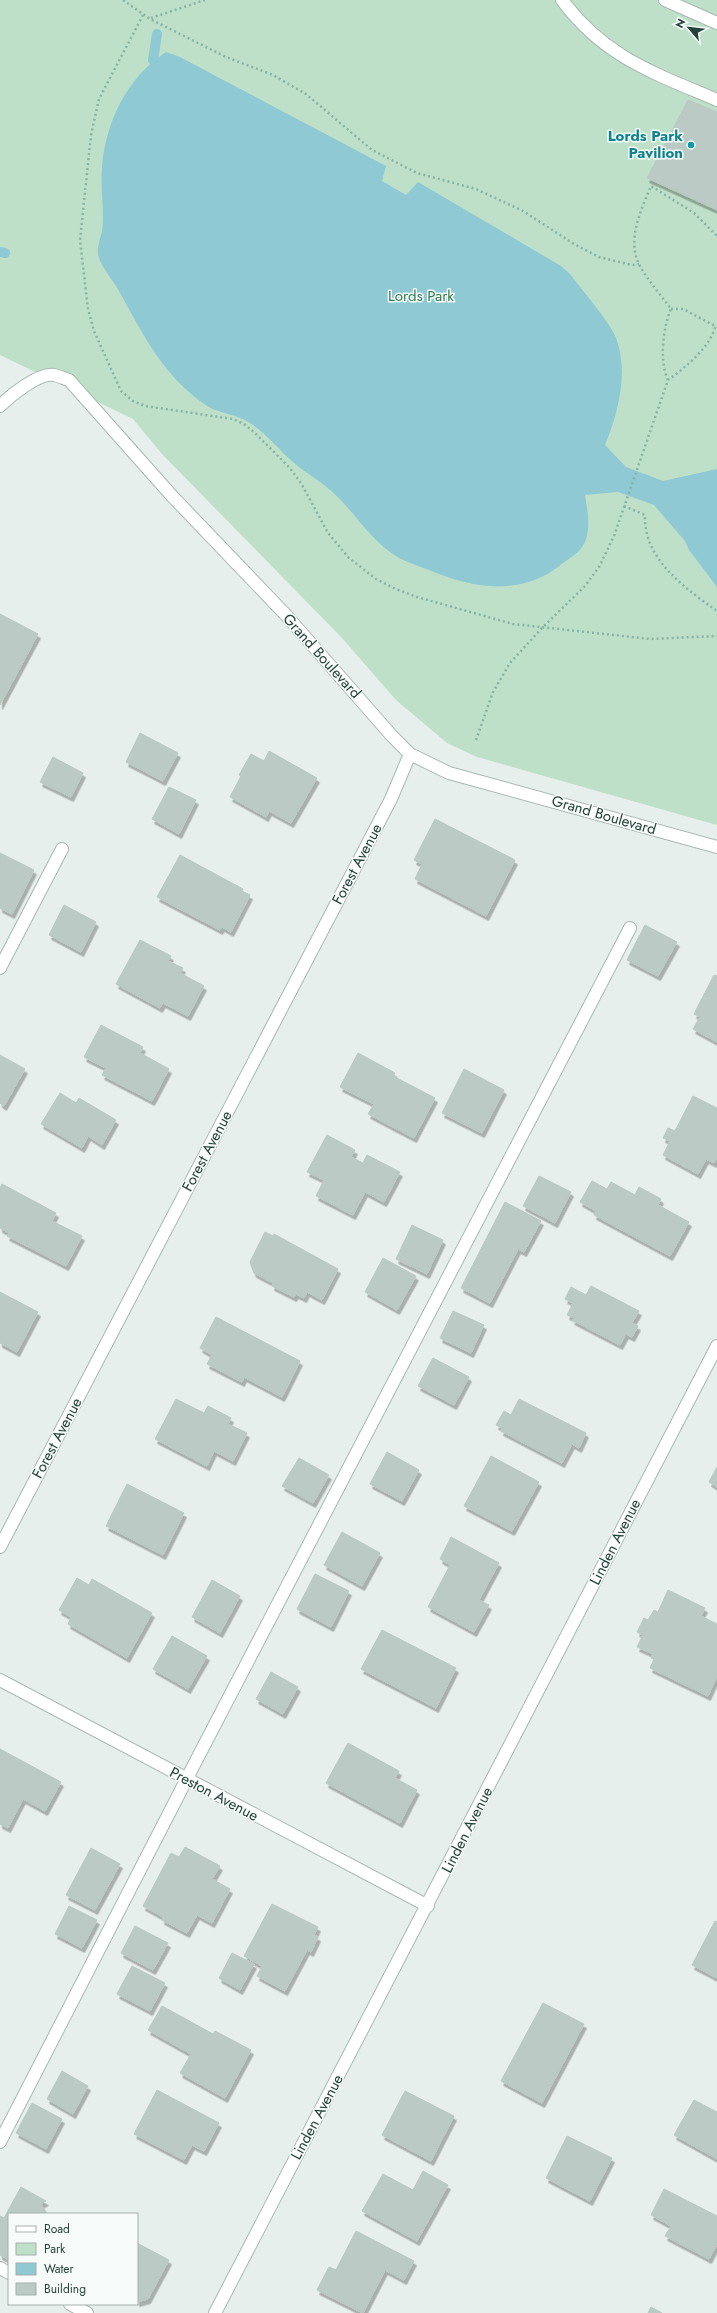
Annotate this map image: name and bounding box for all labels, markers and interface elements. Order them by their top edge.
north arrow [669,8,709,48]
text: N [671,16,689,31]
place label: Lords Park Pavilion [608,125,683,164]
marker: Lords Park Pavilion [686,140,696,150]
park label: Lords Park [388,285,454,307]
street label: Grand Boulevard [278,609,366,703]
street label: Grand Boulevard [549,790,659,840]
street label: Forest Avenue [326,819,388,908]
street label: Forest Avenue [176,1106,238,1195]
street label: Forest Avenue [26,1393,88,1482]
street label: Linden Avenue [584,1495,646,1589]
street label: Preston Avenue [166,1761,262,1827]
street label: Linden Avenue [436,1783,498,1877]
street label: Linden Avenue [285,2070,349,2164]
legend [8,2213,138,2305]
text: Road [44,2220,70,2238]
text: Park [44,2240,66,2258]
text: Water [44,2260,75,2278]
text: Building [44,2280,86,2298]

